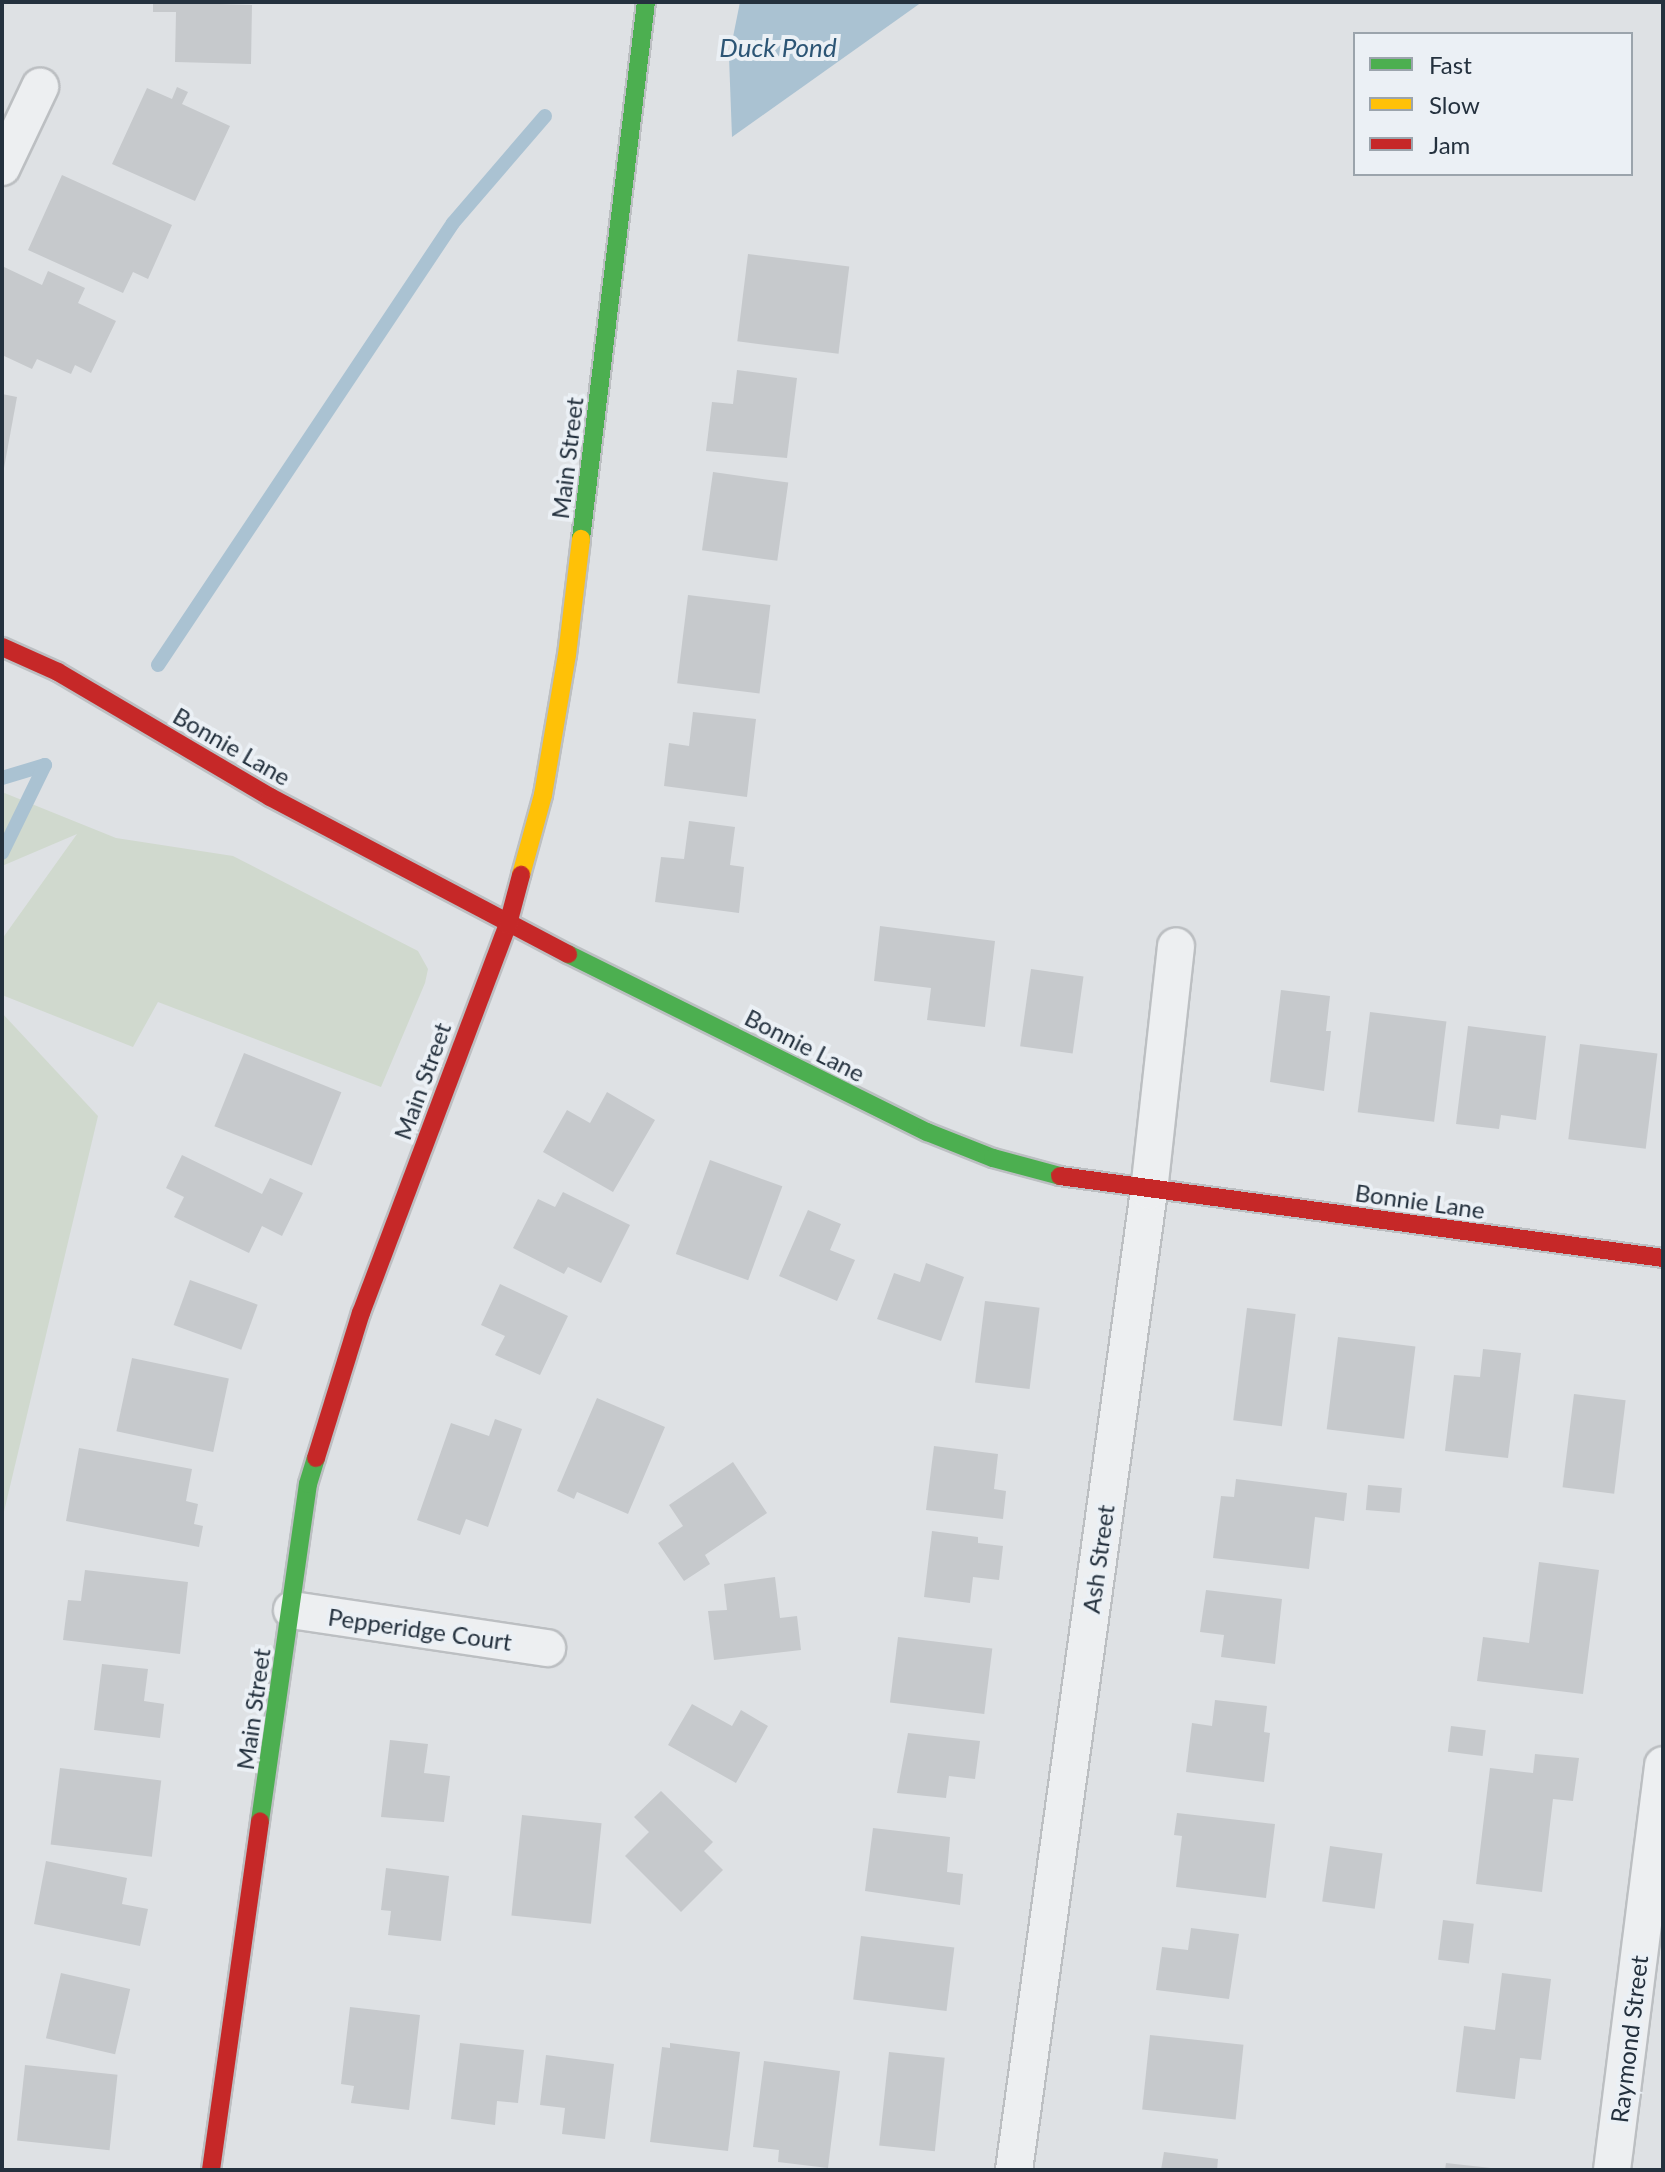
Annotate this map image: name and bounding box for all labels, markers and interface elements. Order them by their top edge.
water label: Duck Pond [719,32,837,64]
legend [1353,32,1633,176]
text: Fast [1429,50,1472,79]
text: Slow [1429,90,1480,119]
text: Jam [1429,130,1470,159]
street label: Main Street [545,396,589,520]
street label: Bonnie Lane [168,701,296,791]
street label: Bonnie Lane [740,1003,870,1087]
street label: Main Street [388,1019,456,1143]
street label: Bonnie Lane [1353,1178,1487,1224]
street label: Ash Street [1076,1503,1120,1615]
street label: Pepperidge Court [326,1602,514,1656]
street label: Main Street [230,1646,276,1772]
street label: Raymond Street [1604,1954,1654,2124]

